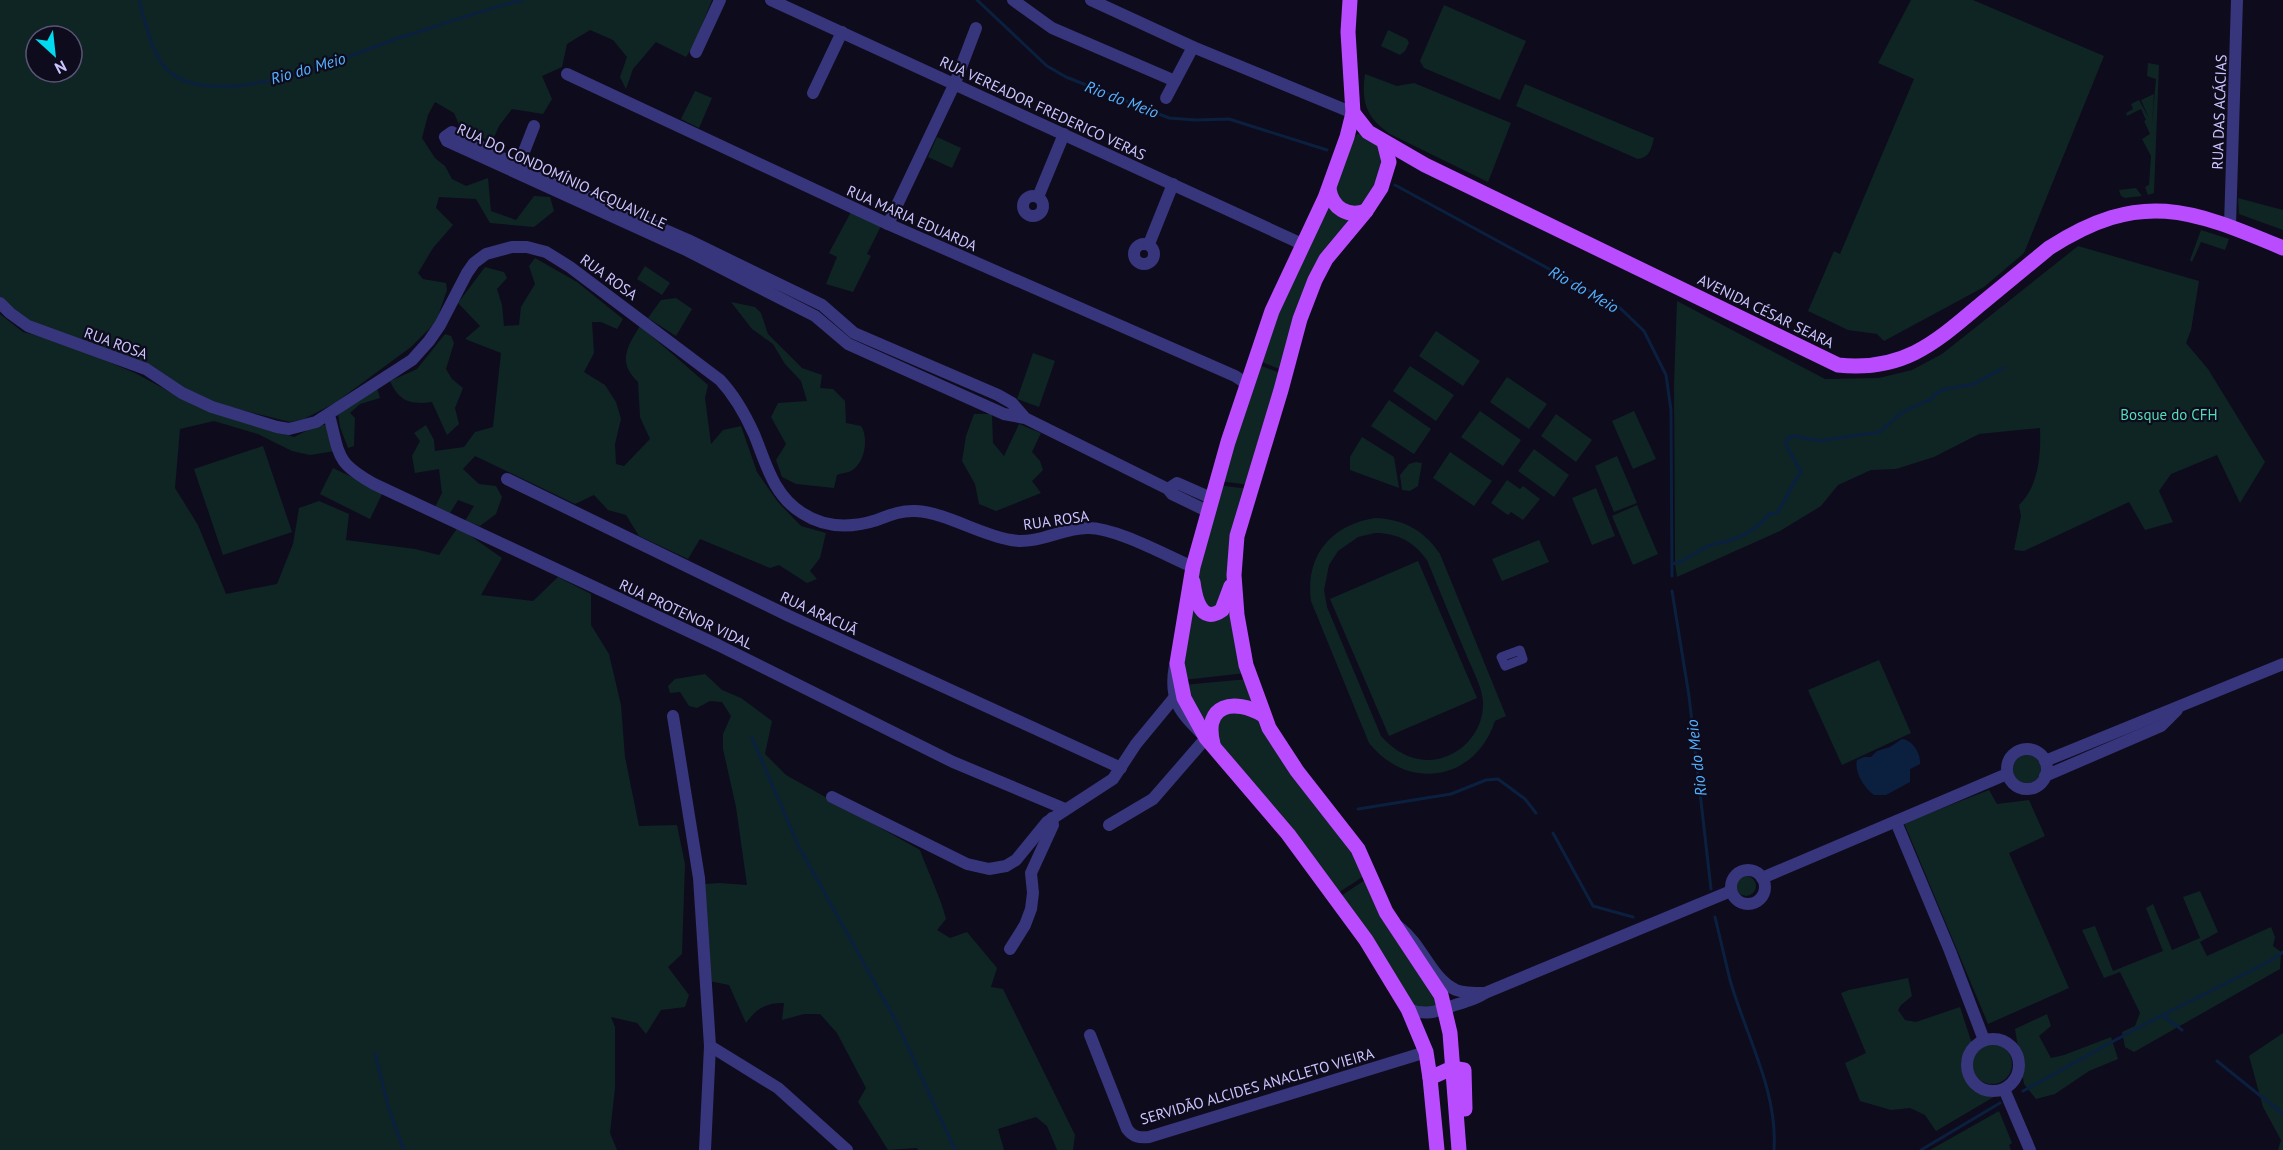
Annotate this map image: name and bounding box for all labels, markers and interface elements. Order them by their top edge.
north arrow [24,24,84,84]
water label: Rio do Meio [268,48,348,88]
street label: RUA VEREADOR FREDERICO VERAS [937,52,1149,164]
street label: RUA DAS ACÁCIAS [2207,54,2231,170]
text: N [52,56,70,79]
water label: Rio do Meio [1082,76,1162,122]
street label: RUA DO CONDOMÍNIO ACQUAVILLE [454,119,670,233]
street label: RUA MARIA EDUARDA [844,181,980,255]
street label: RUA ROSA [577,250,642,304]
water label: Rio do Meio [1546,261,1622,317]
street label: AVENIDA CÉSAR SEARA [1695,270,1837,352]
street label: RUA ROSA [82,323,151,363]
park label: Bosque do CFH [2120,405,2218,424]
street label: RUA ROSA [1022,506,1090,534]
street label: RUA PROTENOR VIDAL [616,575,756,653]
street label: RUA ARACUÃ [777,587,861,639]
water label: Rio do Meio [1681,718,1711,798]
street label: SERVIDÃO ALCIDES ANACLETO VIEIRA [1138,1043,1376,1129]

